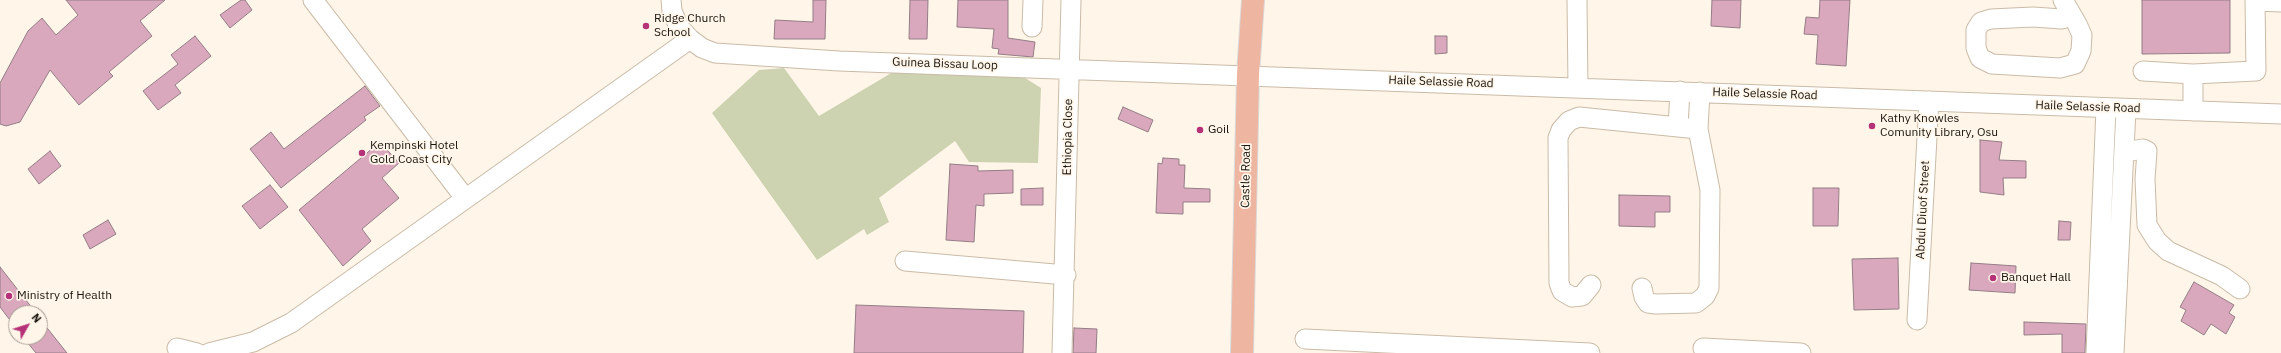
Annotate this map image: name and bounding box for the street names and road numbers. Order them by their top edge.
street label: Guinea Bissau Loop [892,55,998,73]
street label: Haile Selassie Road [1388,73,1494,91]
street label: Haile Selassie Road [1712,85,1818,103]
street label: Ethiopia Close [1060,98,1076,176]
street label: Haile Selassie Road [2035,98,2141,116]
street label: Castle Road [1238,144,1254,208]
street label: Abdul Diuof Street [1913,160,1933,260]

